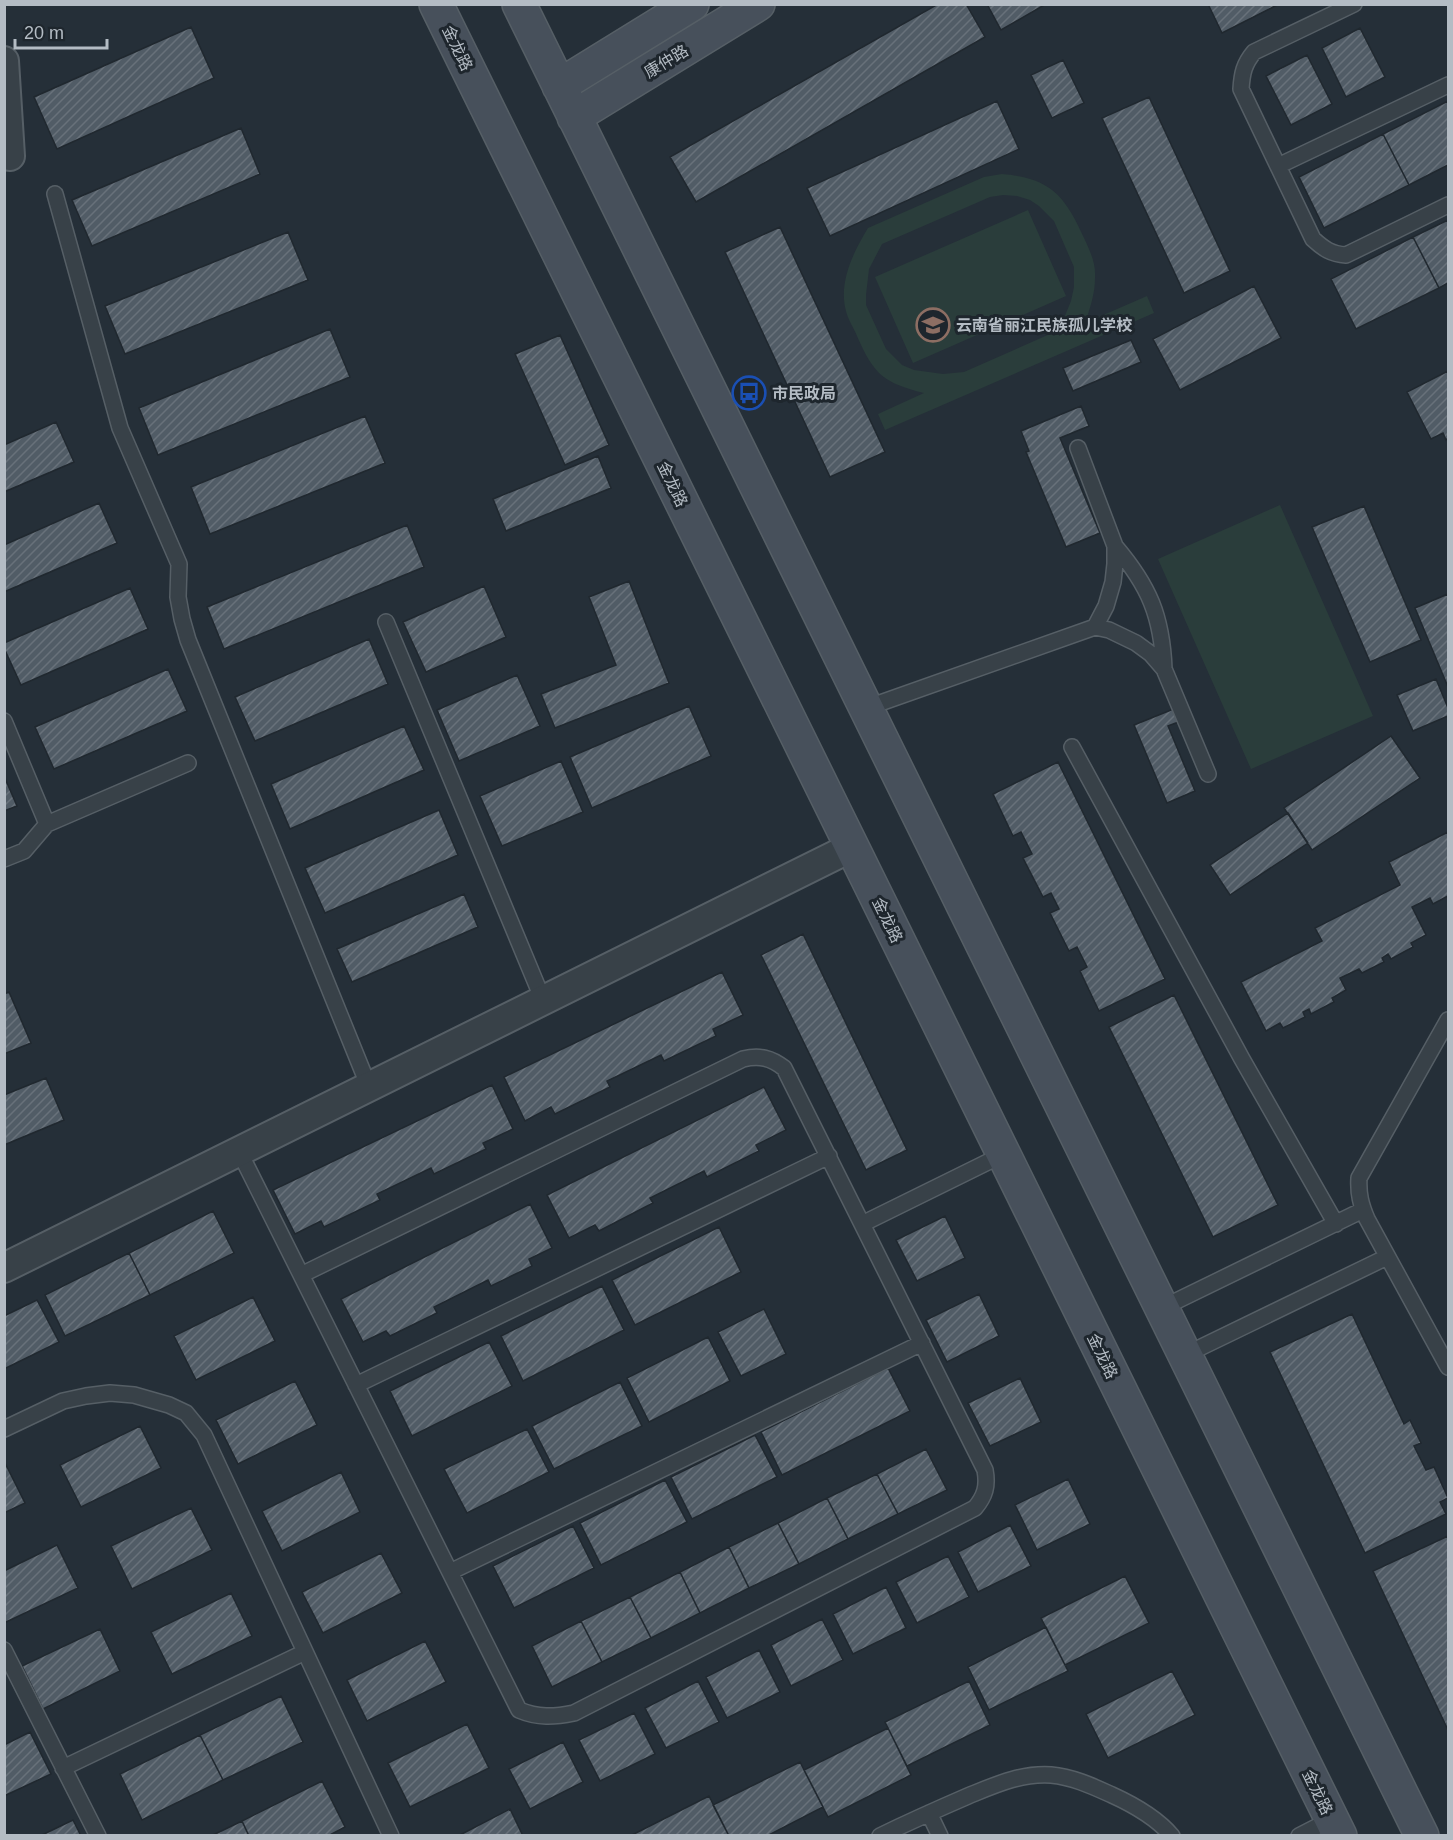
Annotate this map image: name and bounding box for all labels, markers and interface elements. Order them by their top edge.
scale bar [15,12,106,50]
text: 20 m [24,23,64,43]
street label: 金龙路 [439,23,476,74]
street label: 康仲路 [641,42,691,81]
school or university icon: 云南省丽江民族孤儿学校 [915,307,951,343]
place label: 云南省丽江民族孤儿学校 [956,316,1133,334]
bus stop icon: 市民政局 [731,375,767,411]
place label: 市民政局 [772,385,836,402]
street label: 金龙路 [654,459,691,510]
street label: 金龙路 [869,895,906,946]
street label: 金龙路 [1084,1331,1121,1382]
street label: 金龙路 [1299,1767,1336,1818]

